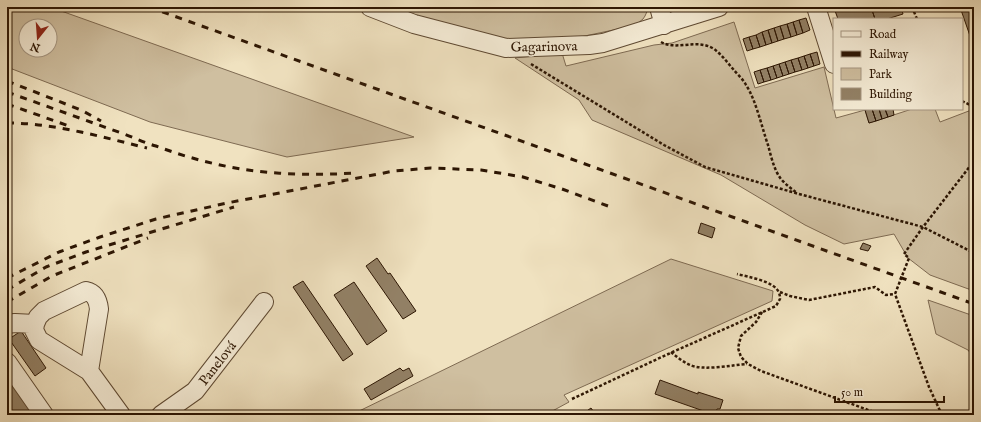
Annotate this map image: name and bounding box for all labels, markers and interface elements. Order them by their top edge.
north arrow [18,18,58,58]
legend [833,18,963,110]
text: Road [869,27,897,42]
street label: Gagarinova [510,37,579,57]
text: N [28,38,43,55]
text: Railway [869,47,908,62]
text: Park [869,67,892,82]
text: Building [869,87,913,102]
street label: Panelová [195,337,241,389]
scale bar [835,378,944,404]
text: 50 m [841,385,863,400]

